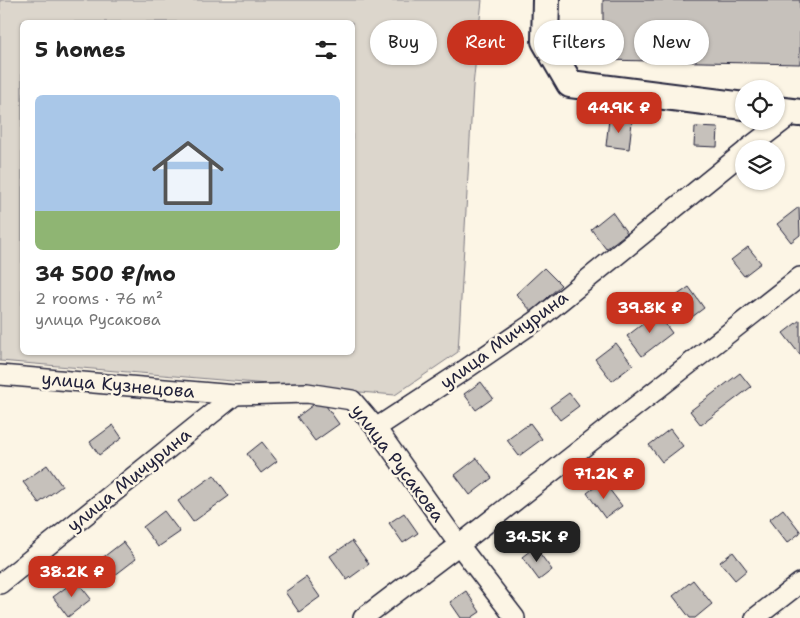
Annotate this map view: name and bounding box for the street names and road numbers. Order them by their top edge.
street label: улица Мичурина [435,285,573,395]
street label: улица Кузнецова [40,366,196,404]
street label: улица Русакова [346,399,450,527]
street label: улица Мичурина [62,423,196,537]

